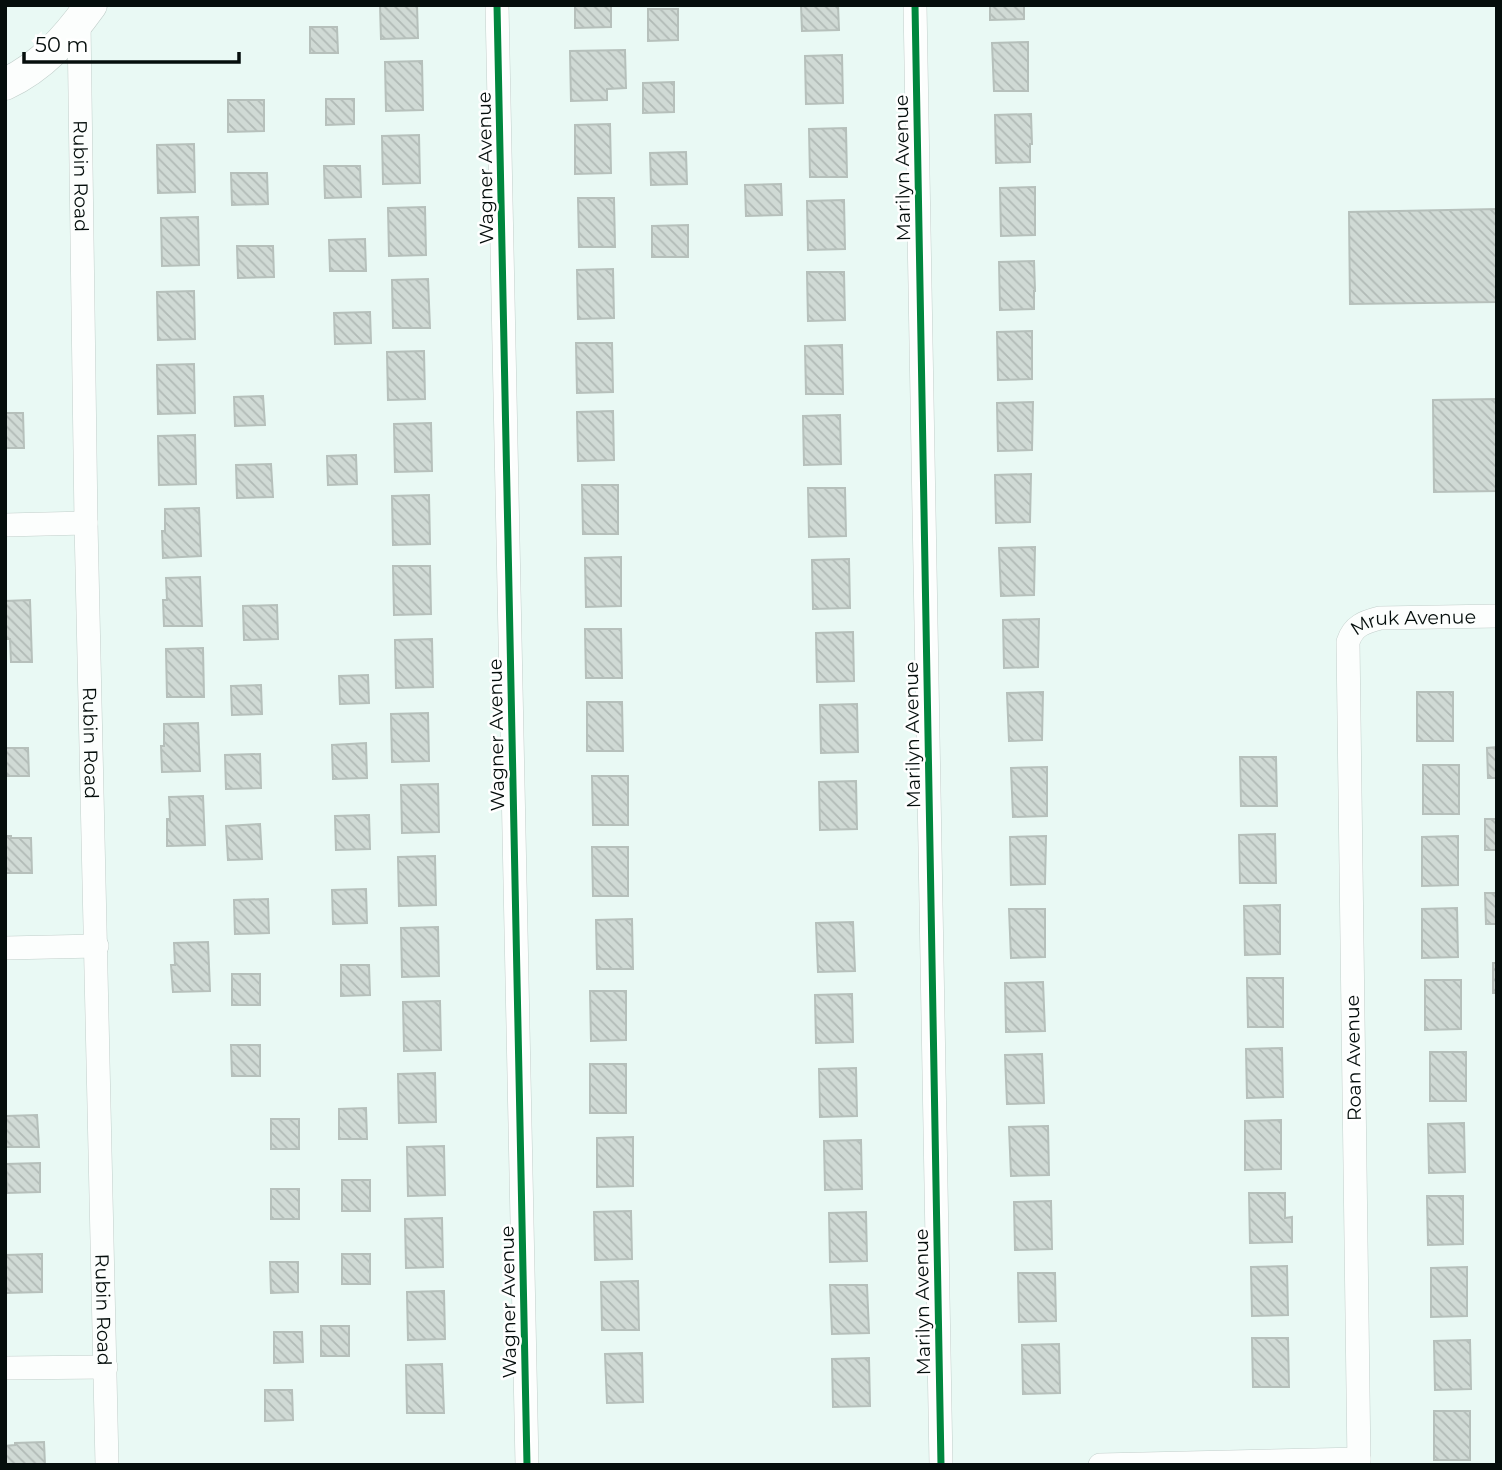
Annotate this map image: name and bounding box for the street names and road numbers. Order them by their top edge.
street label: Wagner Avenue [473,91,498,245]
street label: Marilyn Avenue [890,94,915,242]
street label: Rubin Road [68,120,93,232]
street label: Mruk Avenue [1346,605,1476,641]
street label: Wagner Avenue [484,658,509,812]
street label: Marilyn Avenue [900,661,925,809]
street label: Rubin Road [78,687,103,799]
street label: Roan Avenue [1341,995,1366,1121]
street label: Wagner Avenue [496,1225,521,1379]
street label: Marilyn Avenue [910,1228,935,1376]
street label: Rubin Road [90,1253,116,1366]

